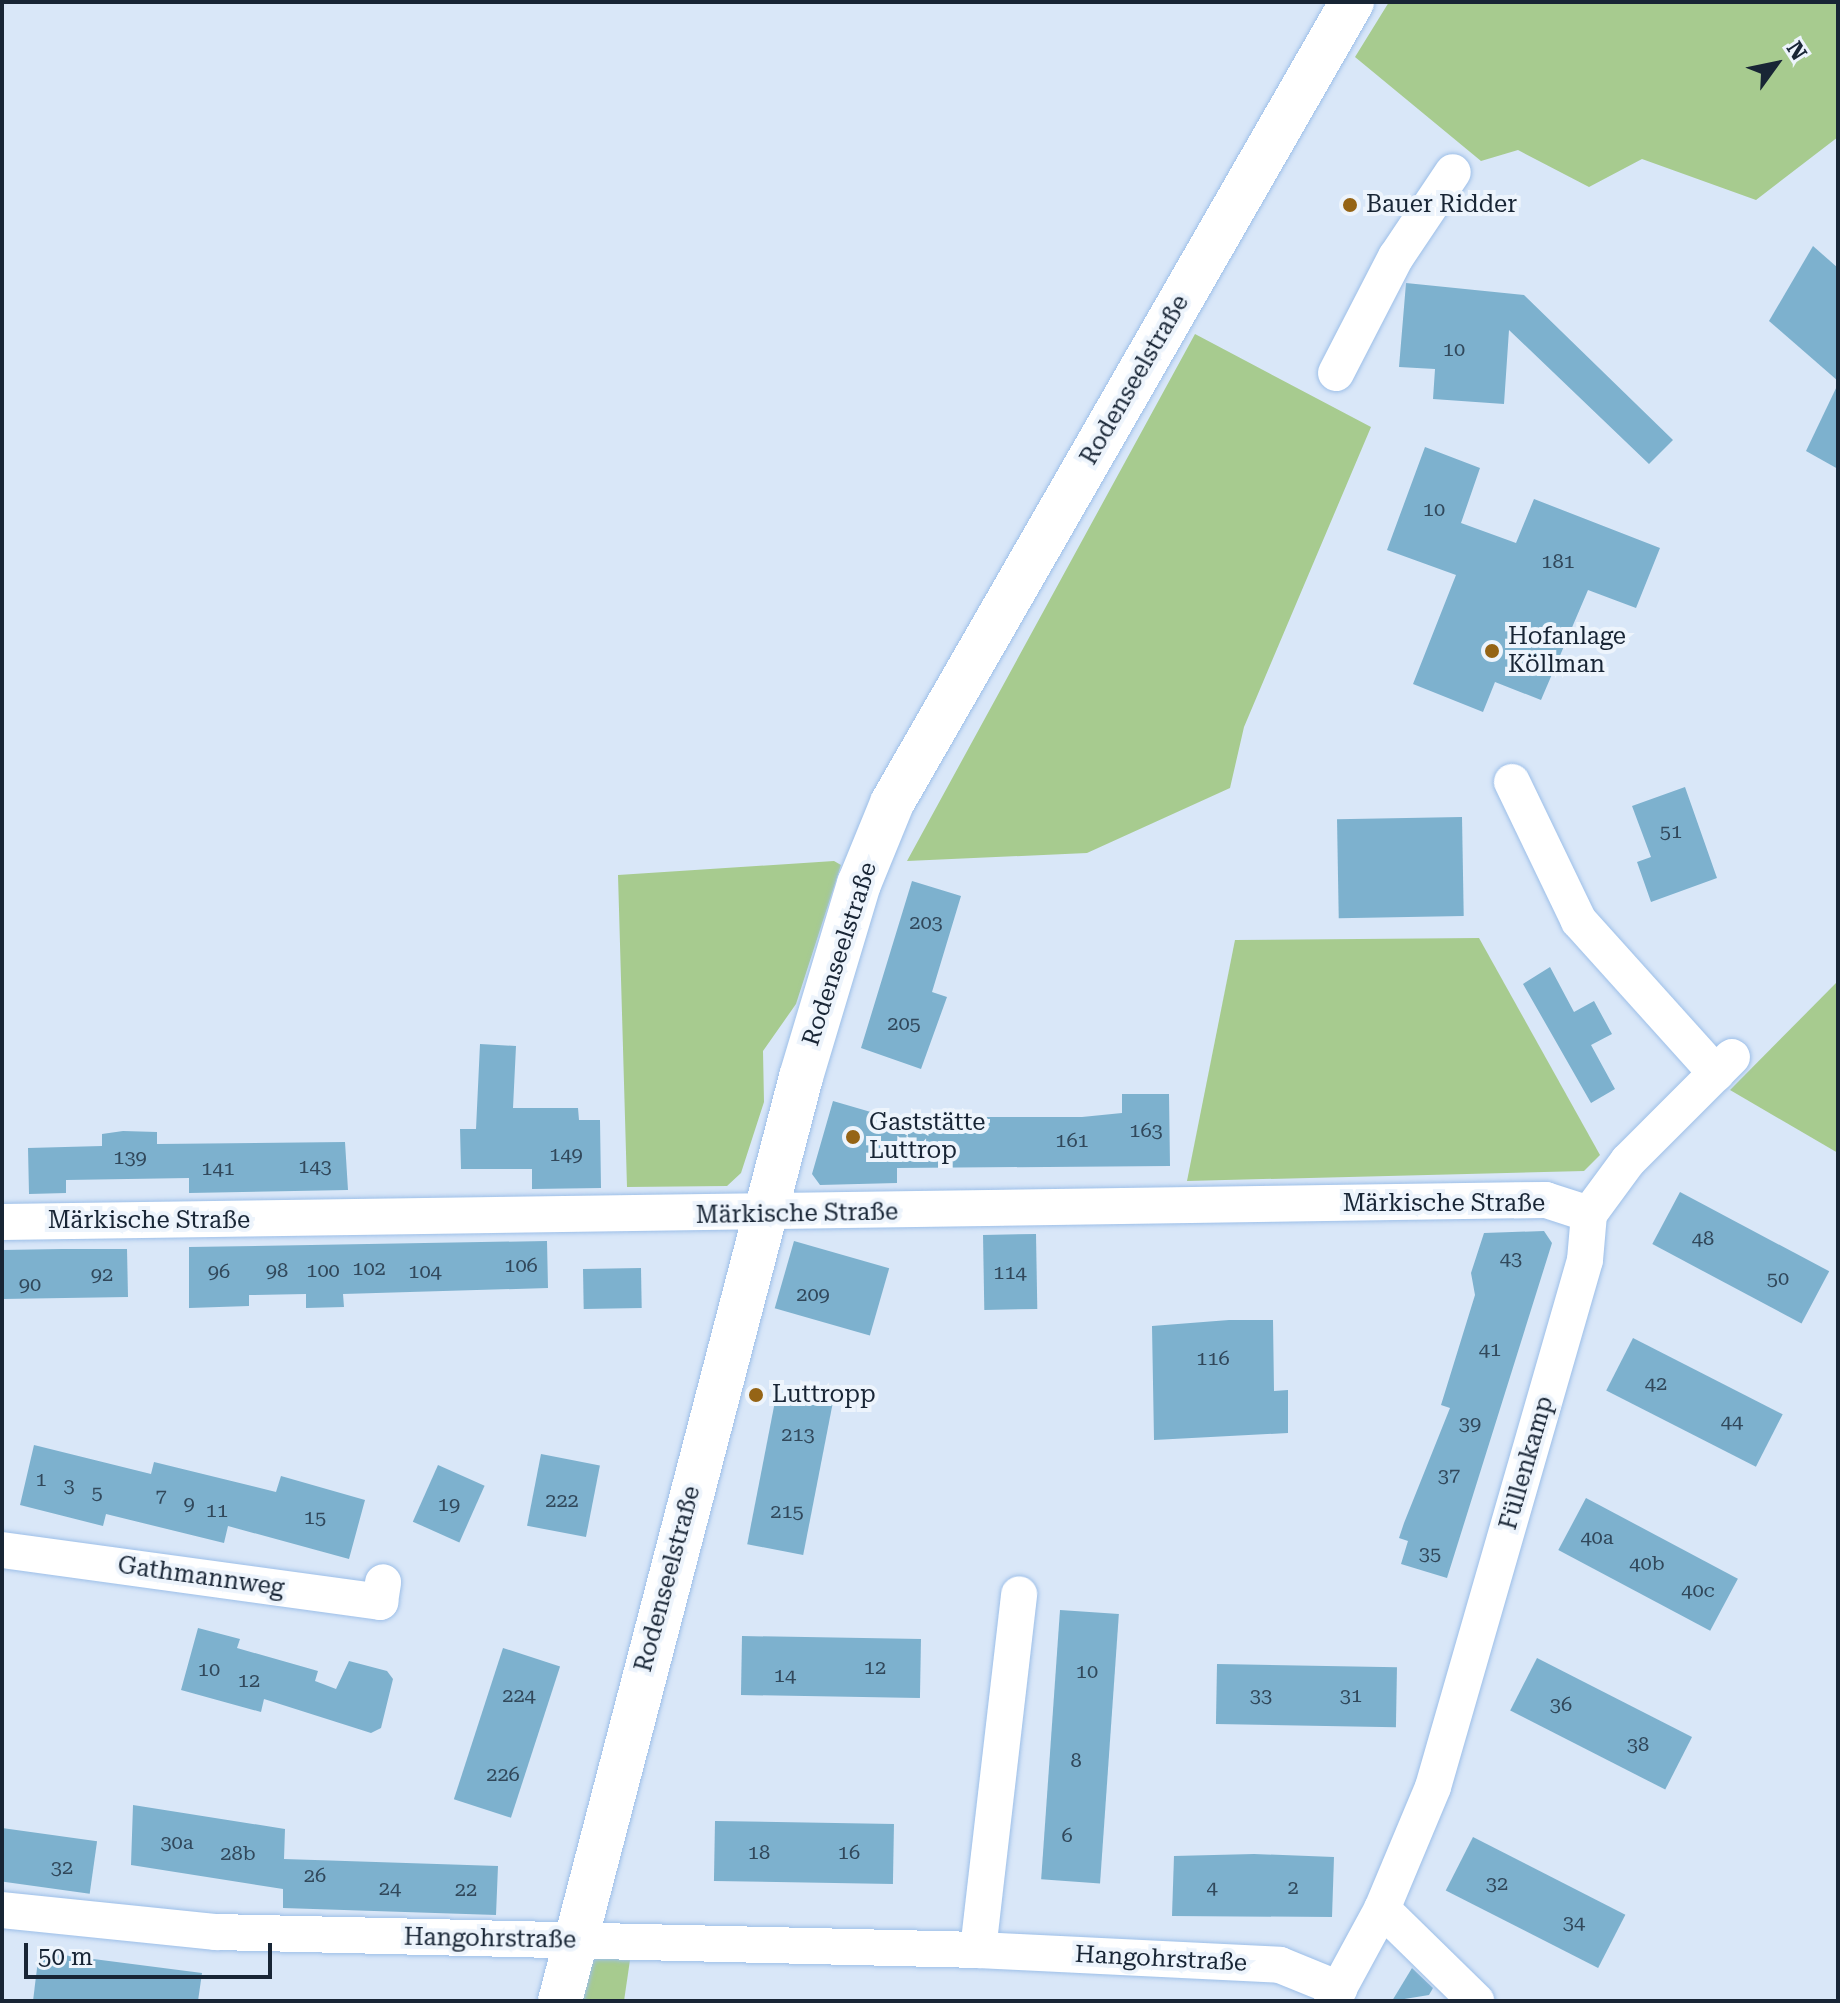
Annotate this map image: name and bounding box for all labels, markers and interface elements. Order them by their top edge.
north arrow [1736,24,1816,104]
text: N [1781,37,1812,65]
place label: Bauer Ridder [1366,191,1517,219]
marker: Bauer Ridder [1341,196,1359,214]
street label: Rodenseelstraße [1075,290,1195,470]
house number: 10 [1443,337,1465,361]
house number: 10 [1423,497,1445,521]
house number: 181 [1541,549,1575,573]
place label: Hofanlage Köllman [1508,623,1626,679]
marker: Hofanlage Köllman [1483,642,1501,660]
house number: 51 [1660,819,1682,843]
street label: Rodenseelstraße [797,859,883,1049]
house number: 203 [909,910,943,934]
house number: 205 [887,1011,921,1035]
place label: Gaststätte Luttrop [869,1109,985,1165]
house number: 163 [1129,1118,1163,1142]
marker: Gaststätte Luttrop [844,1128,862,1146]
house number: 161 [1055,1128,1089,1152]
house number: 149 [549,1142,583,1166]
house number: 139 [113,1145,147,1169]
house number: 143 [298,1154,332,1178]
house number: 141 [201,1156,235,1180]
street label: Märkische Straße [1343,1190,1545,1218]
street label: Märkische Straße [696,1198,898,1230]
street label: Märkische Straße [48,1207,250,1235]
house number: 48 [1692,1226,1714,1250]
house number: 43 [1500,1246,1522,1270]
house number: 106 [504,1253,538,1277]
house number: 102 [352,1256,386,1280]
house number: 98 [266,1258,288,1282]
house number: 100 [306,1258,340,1282]
house number: 96 [208,1259,230,1283]
house number: 104 [408,1259,442,1283]
house number: 114 [993,1260,1027,1284]
house number: 92 [91,1262,113,1286]
house number: 50 [1767,1266,1789,1290]
house number: 90 [19,1272,41,1296]
house number: 209 [796,1282,830,1306]
house number: 41 [1479,1337,1501,1361]
house number: 116 [1196,1346,1230,1370]
house number: 42 [1645,1371,1667,1395]
place label: Luttropp [772,1381,876,1409]
marker: Luttropp [747,1386,765,1404]
street label: Füllenkamp [1494,1393,1560,1533]
house number: 44 [1721,1409,1743,1433]
house number: 39 [1459,1411,1481,1435]
house number: 213 [781,1422,815,1446]
house number: 37 [1438,1463,1460,1487]
house number: 1 [35,1467,47,1491]
house number: 3 [63,1473,75,1497]
house number: 5 [91,1480,103,1504]
street label: Rodenseelstraße [629,1483,707,1675]
house number: 7 [155,1484,167,1508]
house number: 222 [545,1488,579,1512]
house number: 9 [183,1491,195,1515]
house number: 19 [438,1492,460,1516]
house number: 11 [206,1498,228,1522]
house number: 215 [770,1499,804,1523]
house number: 15 [304,1505,326,1529]
house number: 40a [1580,1525,1614,1549]
house number: 35 [1419,1541,1441,1565]
street label: Gathmannweg [116,1551,286,1603]
house number: 40b [1629,1551,1665,1575]
house number: 40c [1681,1578,1715,1602]
house number: 12 [864,1655,886,1679]
house number: 10 [198,1657,220,1681]
house number: 10 [1076,1659,1098,1683]
house number: 14 [774,1663,796,1687]
house number: 12 [238,1668,260,1692]
house number: 224 [502,1683,536,1707]
house number: 33 [1250,1683,1272,1707]
house number: 31 [1340,1683,1362,1707]
house number: 36 [1550,1692,1572,1716]
house number: 38 [1627,1732,1649,1756]
house number: 8 [1070,1748,1082,1772]
house number: 226 [486,1762,520,1786]
house number: 6 [1061,1823,1073,1847]
house number: 30a [160,1830,194,1854]
house number: 18 [748,1840,770,1864]
house number: 16 [838,1840,860,1864]
house number: 28b [220,1841,256,1865]
house number: 32 [51,1855,73,1879]
house number: 26 [304,1863,326,1887]
house number: 32 [1486,1871,1508,1895]
house number: 4 [1206,1875,1218,1899]
house number: 2 [1287,1875,1299,1899]
house number: 24 [379,1876,401,1900]
house number: 22 [455,1877,477,1901]
house number: 34 [1563,1910,1585,1934]
street label: Hangohrstraße [404,1923,576,1955]
scale bar [28,1927,276,1977]
street label: Hangohrstraße [1074,1940,1248,1978]
text: 50 m [38,1943,93,1971]

